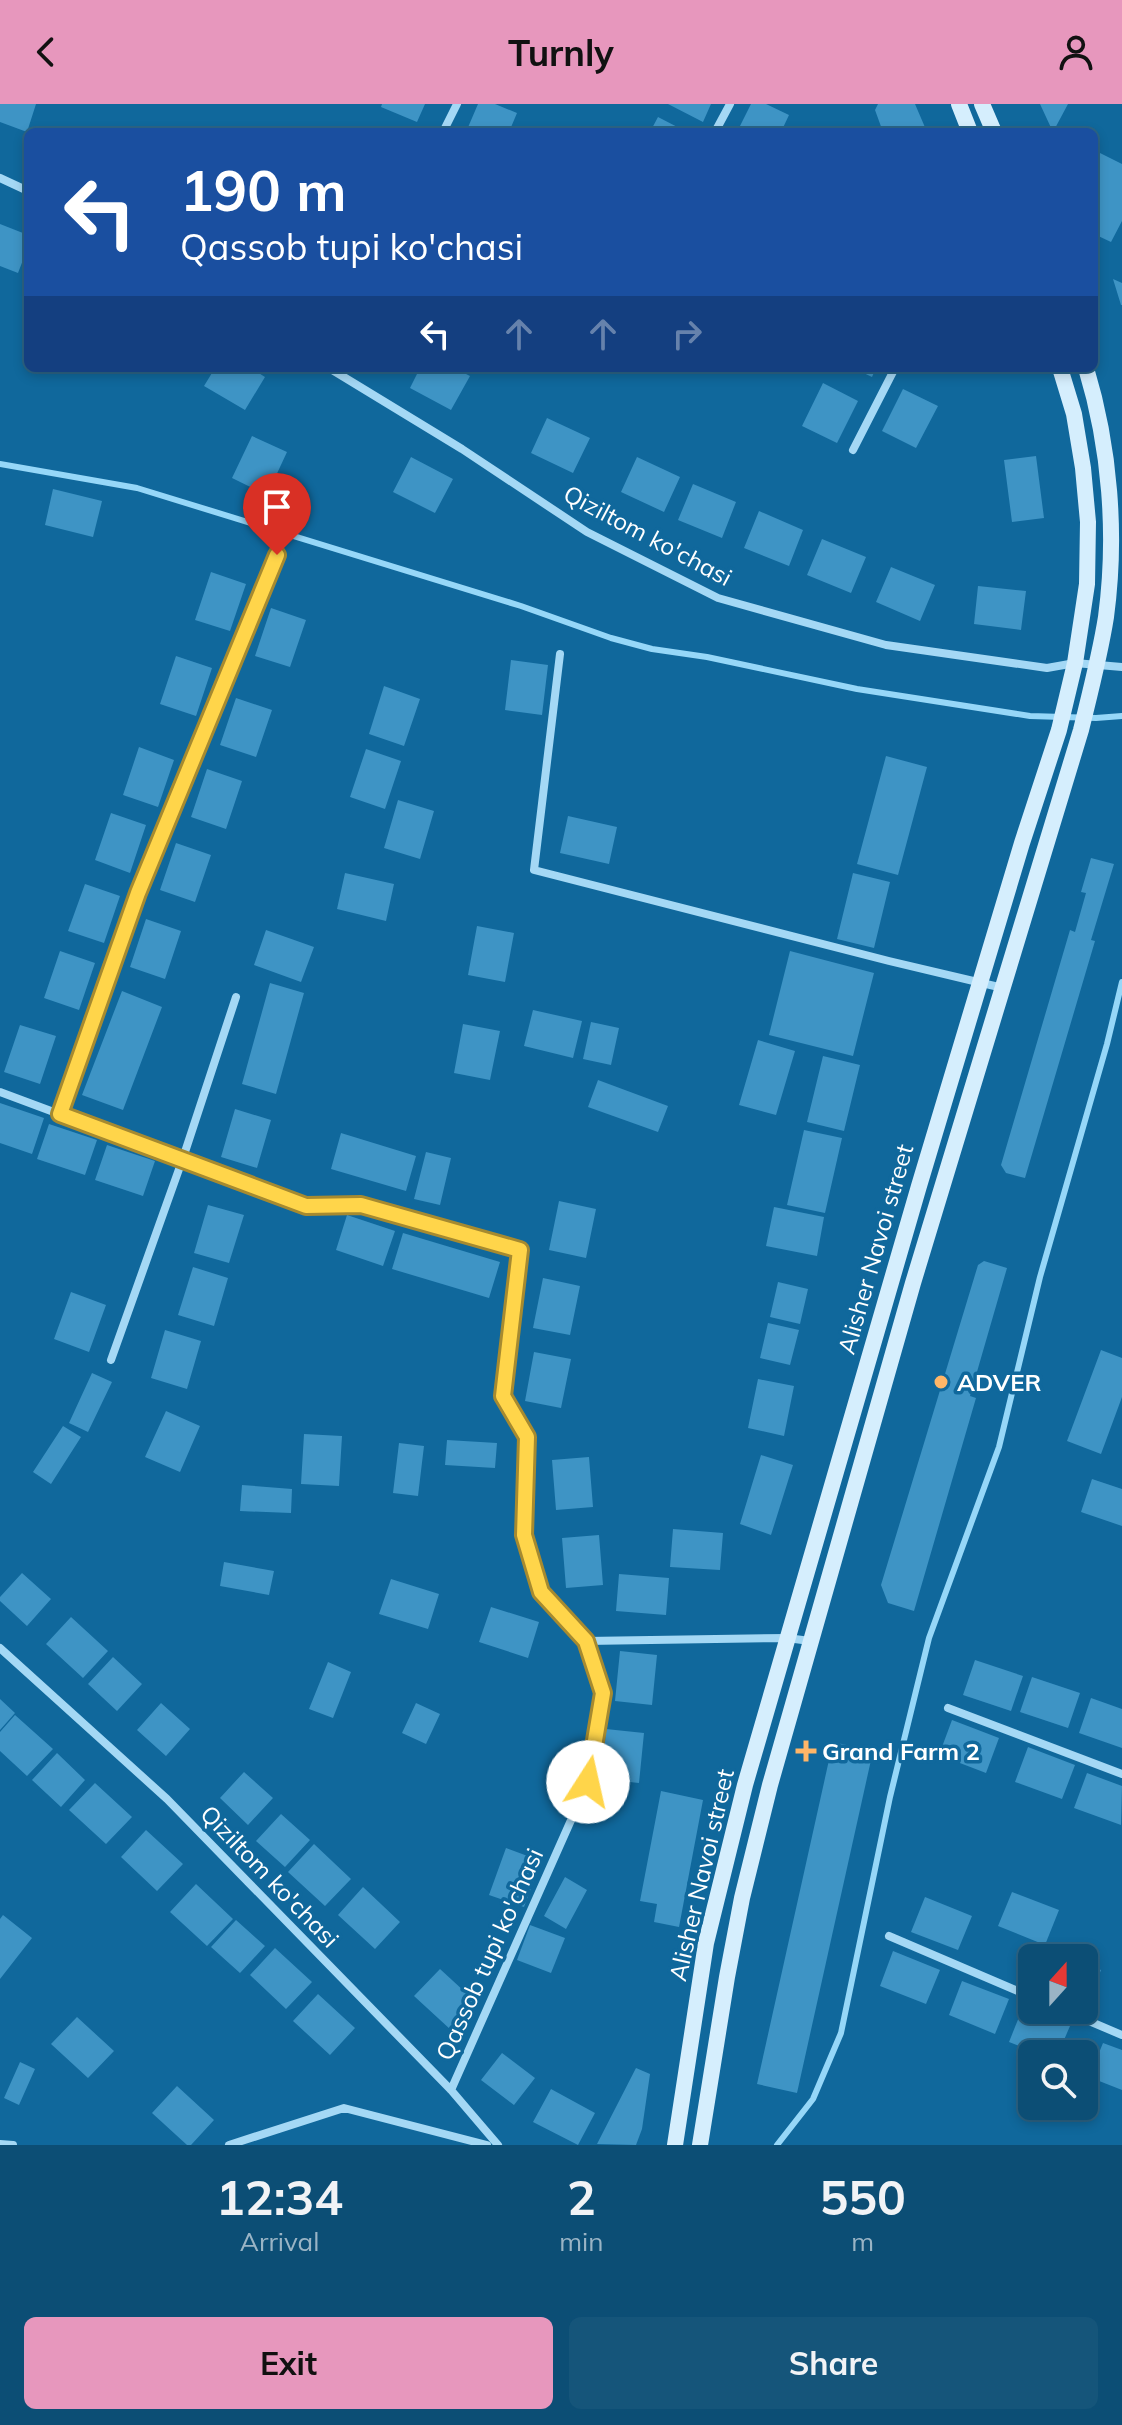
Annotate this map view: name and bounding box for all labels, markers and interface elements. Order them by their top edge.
icon: back [24,30,68,74]
text: Turnly [508,30,614,75]
icon: person [1054,30,1098,74]
text: 190 m [180,155,347,225]
icon: left [48,160,152,264]
text: Qassob tupi ko'chasi [180,224,523,269]
icon: left [413,312,457,356]
icon: ahead [497,312,541,356]
icon: ahead [581,312,625,356]
icon: right [665,312,709,356]
pin [243,473,311,555]
street label: Qiziltom ko'chasi [559,478,737,592]
icon: arrive [255,485,299,529]
street label: Alisher Navoi street [831,1141,919,1357]
place label: ADVER [957,1367,1041,1397]
marker: ADVER [932,1373,950,1391]
place label: Grand Farm 2 [822,1736,980,1766]
position arrow [546,1740,630,1824]
marker: Grand Farm 2 [797,1742,815,1760]
street label: Alisher Navoi street [662,1766,740,1984]
street label: Qiziltom ko'chasi [194,1799,346,1953]
street label: Qassob tupi ko'chasi [429,1843,549,2065]
north arrow [1018,1944,1098,2024]
map controls [1018,1944,1098,2120]
button: search [1018,2040,1098,2120]
text: 12:34 [216,2167,343,2227]
text: 2 [567,2167,596,2227]
text: 550 [820,2167,906,2227]
text: Arrival [240,2225,319,2258]
text: min [559,2225,603,2258]
text: m [851,2225,874,2258]
button: Exit [24,2317,553,2409]
button: Share [569,2317,1098,2409]

